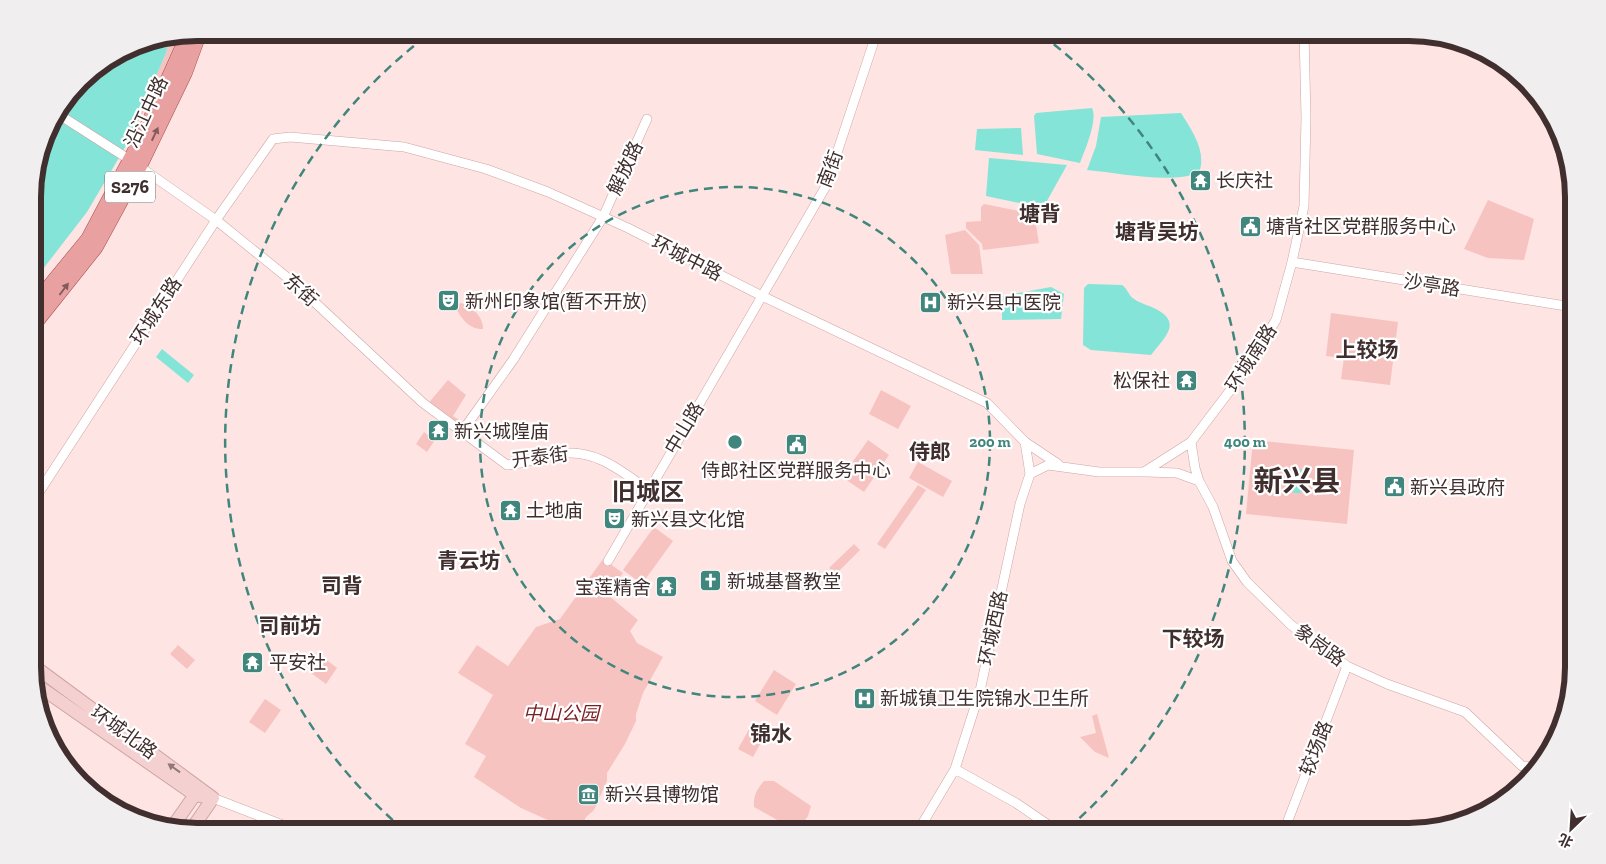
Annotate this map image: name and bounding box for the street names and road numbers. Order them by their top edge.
street label: 沿江中路 [120,73,172,151]
street label: 解放路 [603,137,647,199]
street label: 南街 [812,147,848,191]
road number: S276 [105,172,155,202]
street label: 环城中路 [648,230,726,286]
street label: 东街 [279,269,323,311]
street label: 沙亭路 [1402,269,1462,301]
street label: 环城东路 [126,273,186,349]
street label: 环城南路 [1221,320,1281,396]
street label: 中山路 [659,398,709,458]
street label: 开泰街 [510,442,570,472]
street label: 环城西路 [974,588,1012,668]
street label: 象岗路 [1290,619,1350,671]
street label: 环城北路 [86,700,162,764]
street label: 较场路 [1295,717,1337,779]

